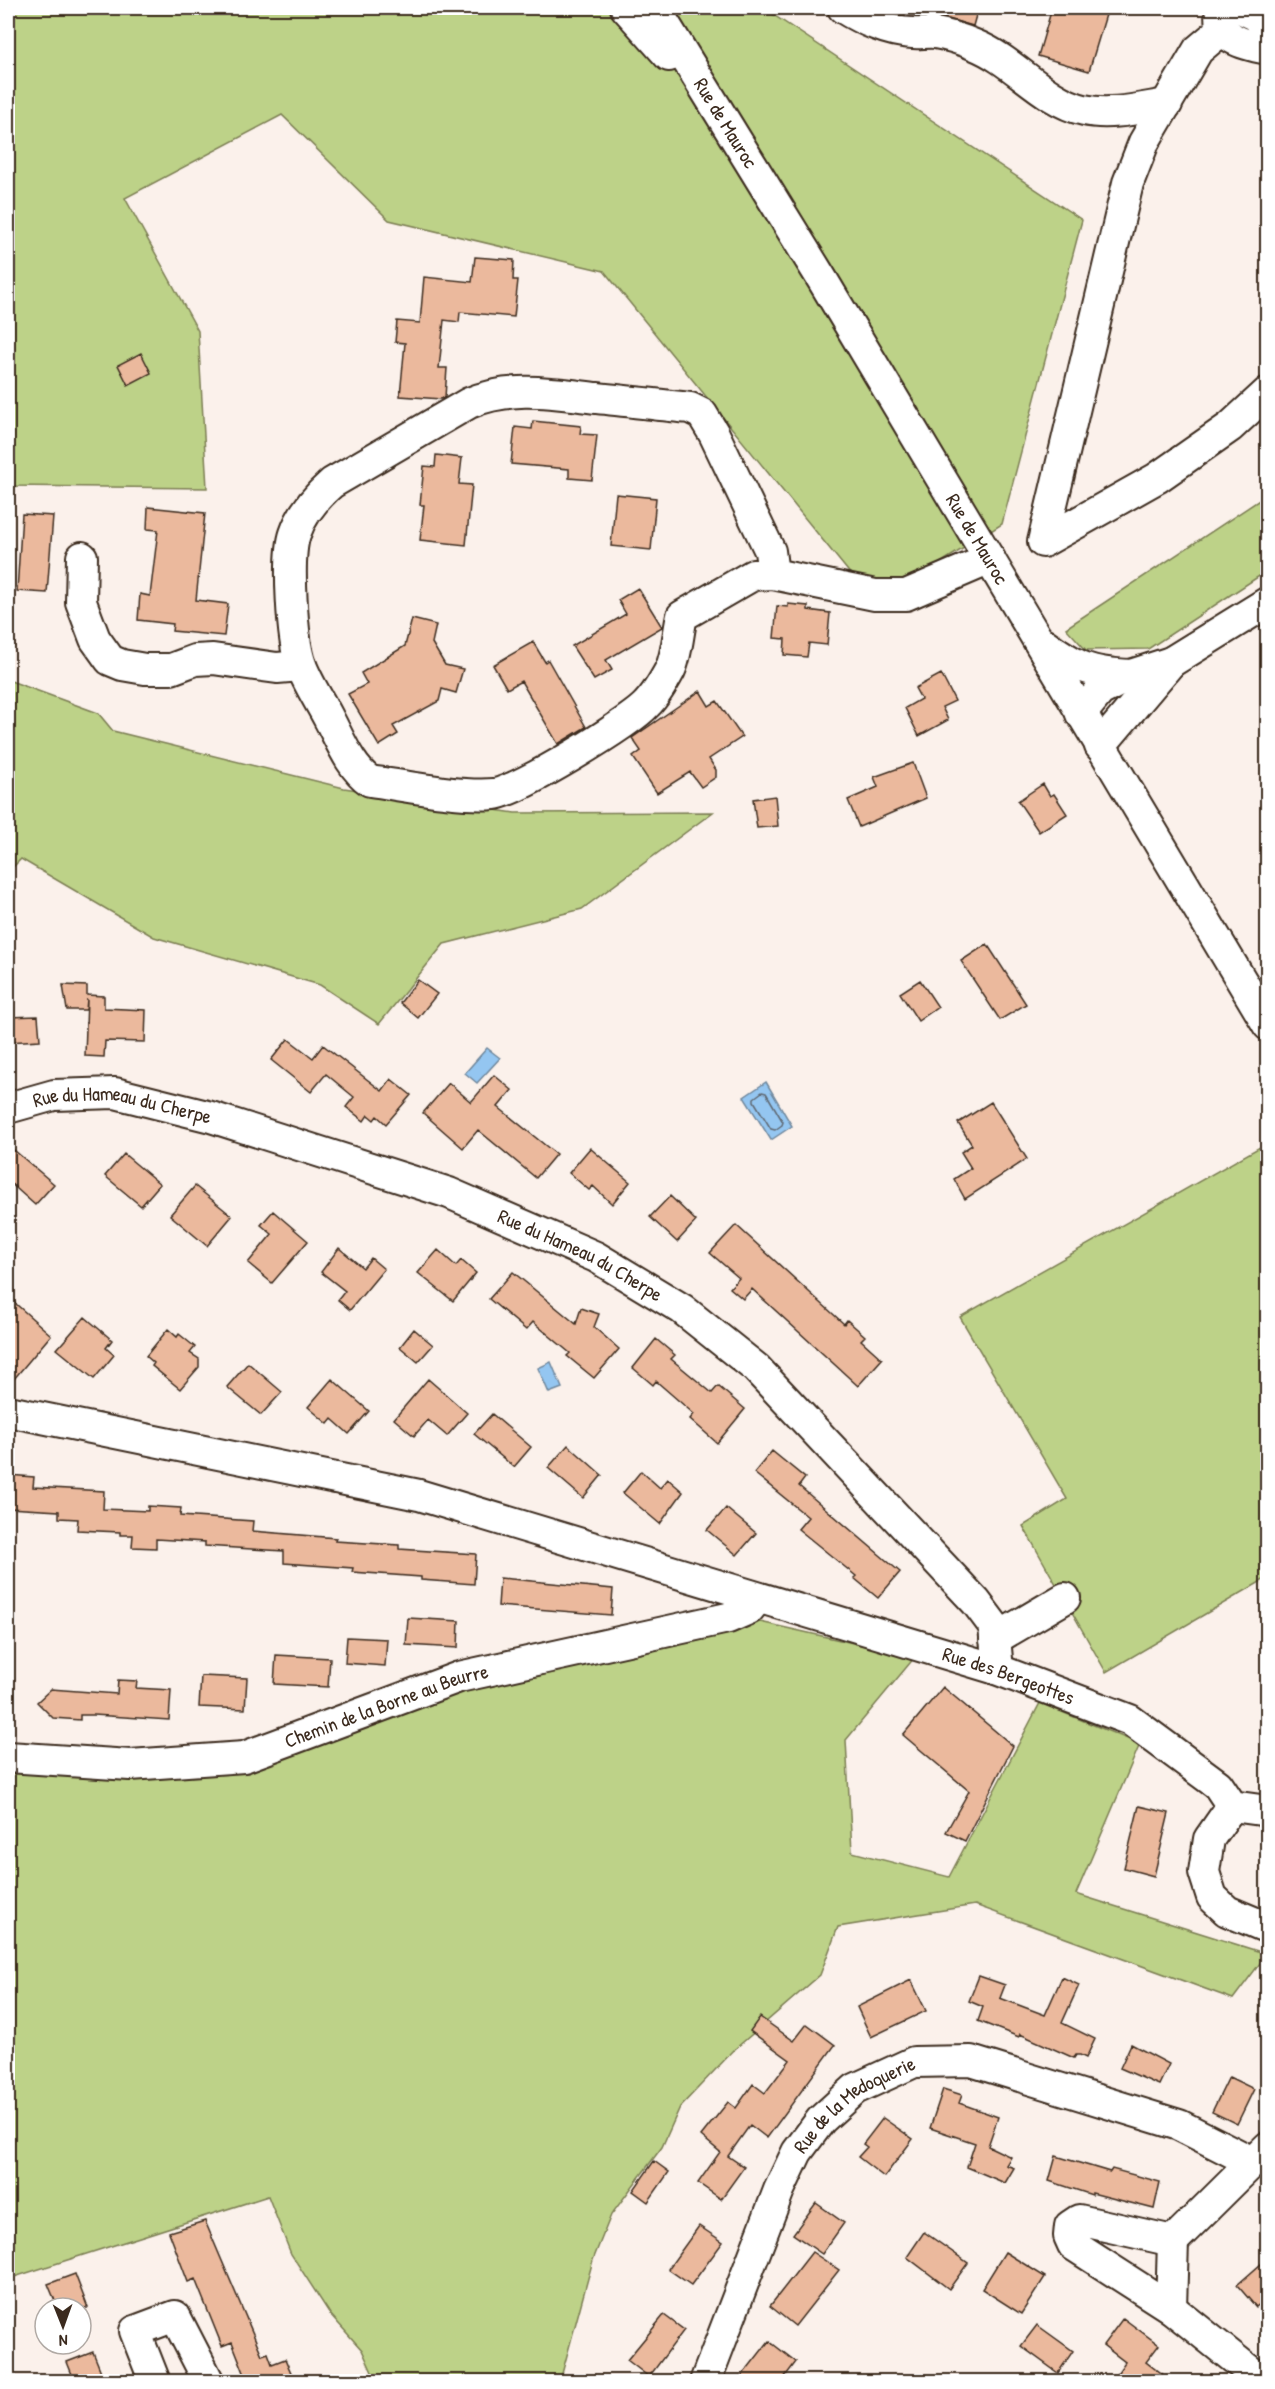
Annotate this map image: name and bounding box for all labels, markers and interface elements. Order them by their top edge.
street label: Rue de Mauroc [688,72,764,173]
street label: Rue de Mauroc [940,488,1015,589]
street label: Rue du Hameau du Cherpe [30,1079,214,1130]
street label: Rue du Hameau du Cherpe [494,1202,668,1307]
street label: Rue des Bergeottes [939,1640,1079,1711]
street label: Chemin de la Borne au Beurre [280,1657,491,1754]
street label: Rue de la Medoquerie [787,2049,919,2158]
north arrow [33,2296,93,2356]
text: N [58,2330,68,2352]

